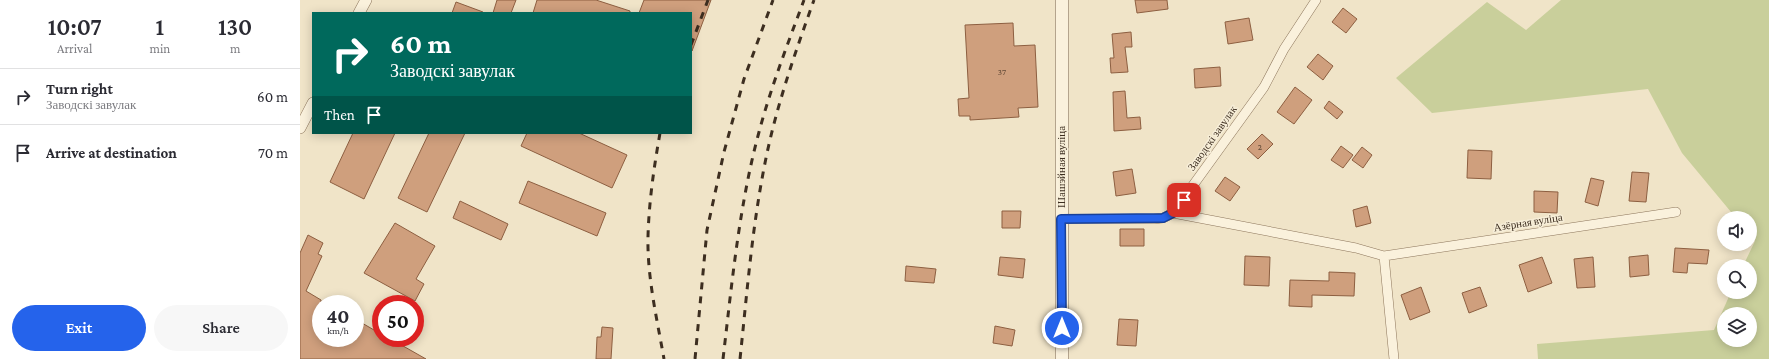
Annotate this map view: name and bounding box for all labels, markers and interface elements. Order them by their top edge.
text: 10:07 [48,13,102,40]
text: 1 [156,13,164,40]
text: 130 [218,13,252,40]
icon: right [324,28,376,80]
text: 60 m [390,28,451,59]
text: Arrival [57,41,92,56]
text: min [149,41,170,56]
text: m [230,41,240,56]
text: Заводскі завулак [390,61,515,81]
house number: 37 [998,67,1006,77]
text: Turn right [46,81,113,97]
icon: right [12,86,34,108]
text: 60 m [257,89,288,105]
text: Заводскі завулак [46,97,136,112]
street label: Заводскі завулак [1185,103,1239,173]
icon: arrive [363,104,385,126]
text: Then [324,107,355,123]
street label: Шашэйная вуліца [1055,126,1067,208]
icon: arrive [12,142,34,164]
house number: 2 [1258,142,1262,152]
text: Arrive at destination [46,145,177,161]
text: 70 m [258,145,288,161]
pin [1167,183,1201,217]
icon: arrive [1173,189,1195,211]
street label: Азёрная вуліца [1493,211,1563,233]
map controls [1717,211,1757,347]
button: sound [1717,211,1757,251]
button: search [1717,259,1757,299]
speed limit sign: 50 [372,295,424,347]
button: Exit [12,305,146,351]
button: Share [154,305,288,351]
text: 40 [327,305,349,327]
position arrow [1041,307,1083,349]
button: layers [1717,307,1757,347]
text: km/h [327,325,349,336]

